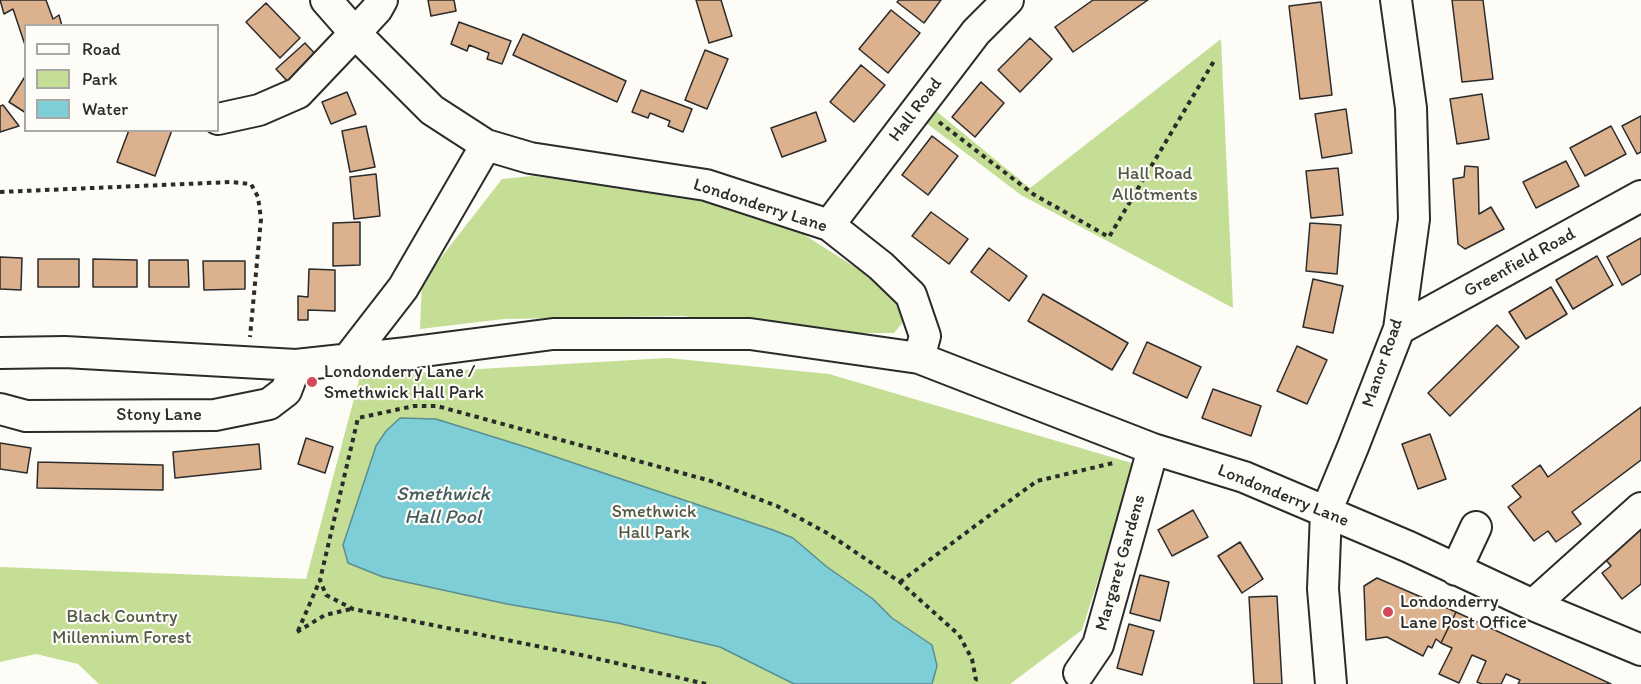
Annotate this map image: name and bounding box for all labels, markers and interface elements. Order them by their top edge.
legend [24,24,219,132]
text: Road [82,38,121,60]
text: Park [82,68,117,90]
street label: Hall Road [885,74,947,146]
text: Water [82,98,128,120]
park label: Hall Road Allotments [1112,163,1198,206]
street label: Londonderry Lane [690,174,830,238]
street label: Greenfield Road [1460,223,1580,303]
street label: Manor Road [1358,316,1408,410]
place label: Londonderry Lane / Smethwick Hall Park [324,361,484,404]
marker: Londonderry Lane / Smethwick Hall Park [305,375,319,389]
street label: Stony Lane [116,404,202,426]
street label: Londonderry Lane [1214,460,1352,532]
water label: Smethwick Hall Pool [396,483,490,530]
street label: Margaret Gardens [1091,492,1151,634]
park label: Smethwick Hall Park [612,501,696,544]
place label: Londonderry Lane Post Office [1400,591,1527,634]
marker: Londonderry Lane Post Office [1381,605,1395,619]
park label: Black Country Millennium Forest [52,606,192,648]

